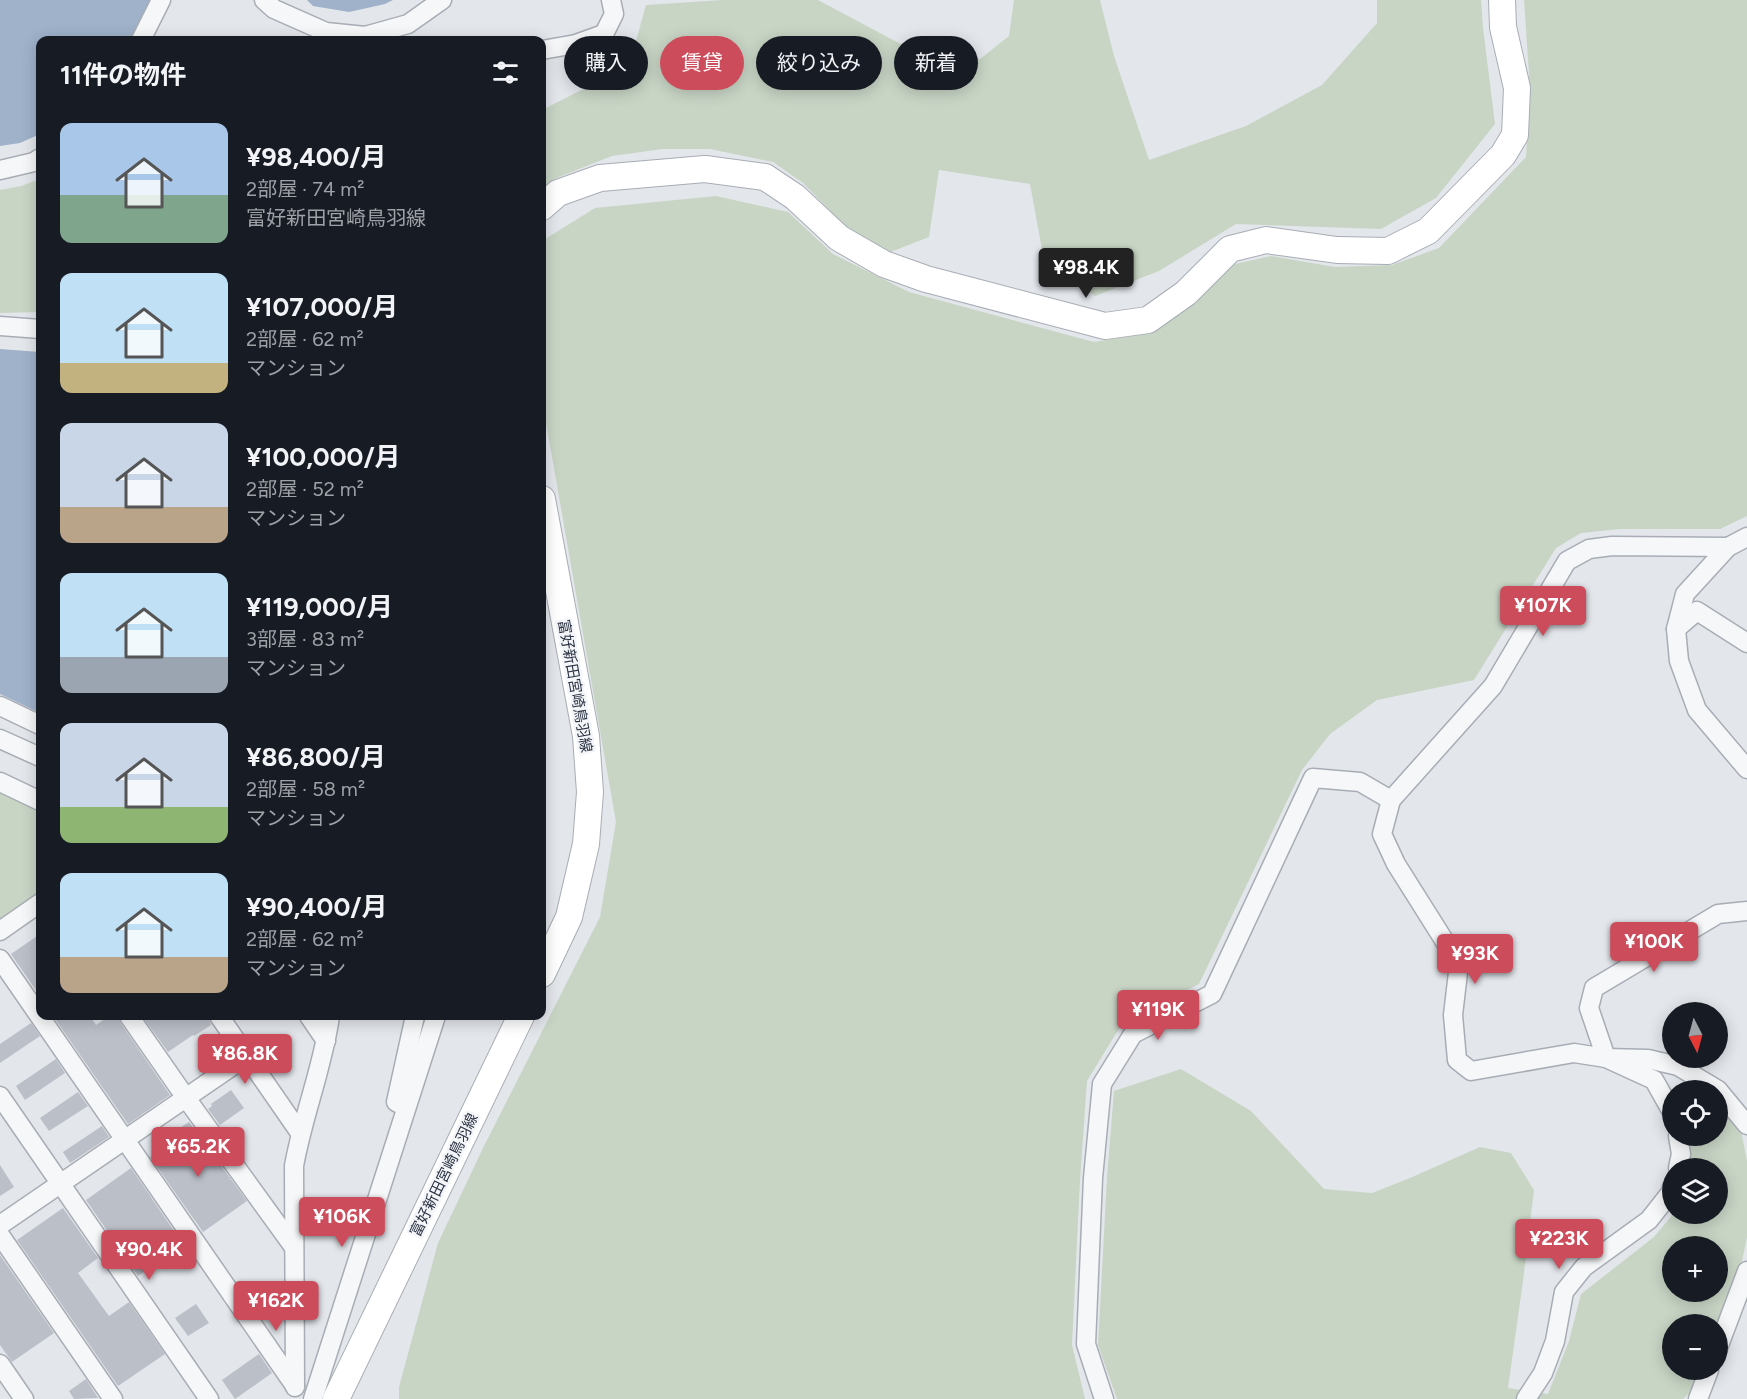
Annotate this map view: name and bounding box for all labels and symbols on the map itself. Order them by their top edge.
pin: ¥98.4K [1037,248,1135,299]
pin: ¥107K [1501,586,1585,637]
street label: 富好新田宮崎鳥羽線 [554,618,596,754]
pin: ¥100K [1612,922,1696,973]
pin: ¥93K [1439,934,1511,985]
pin: ¥119K [1116,990,1200,1041]
north arrow [1662,1002,1728,1068]
pin: ¥86.8K [196,1034,294,1085]
street label: 富好新田宮崎鳥羽線 [406,1110,482,1240]
pin: ¥65.2K [149,1127,247,1178]
pin: ¥106K [300,1197,384,1248]
pin: ¥223K [1517,1219,1601,1270]
pin: ¥90.4K [100,1230,198,1281]
pin: ¥162K [234,1281,318,1332]

